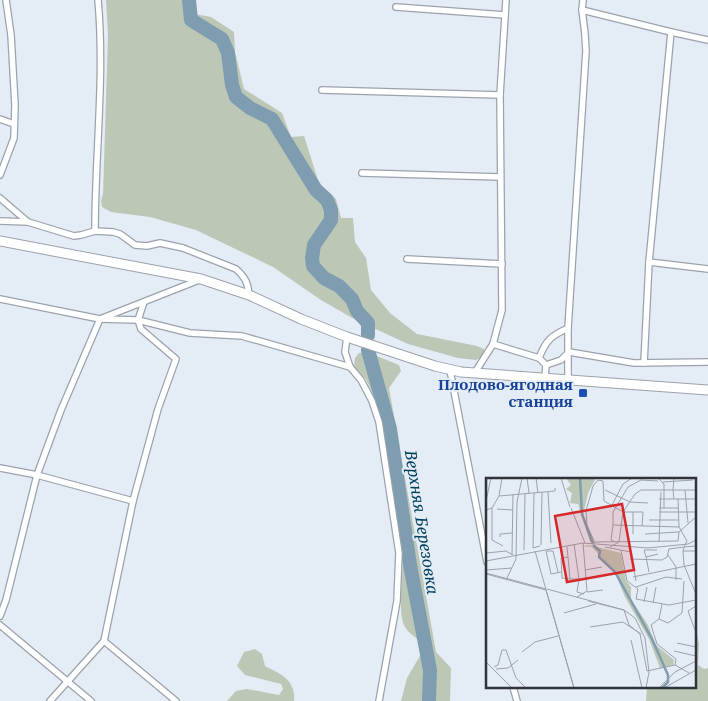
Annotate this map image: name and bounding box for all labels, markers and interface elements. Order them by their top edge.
place label: Плодово-ягодная станция [438,374,573,411]
marker: Плодово-ягодная станция [577,387,589,399]
water label: Верхняя Березовка [400,447,444,596]
inset map [486,478,696,688]

